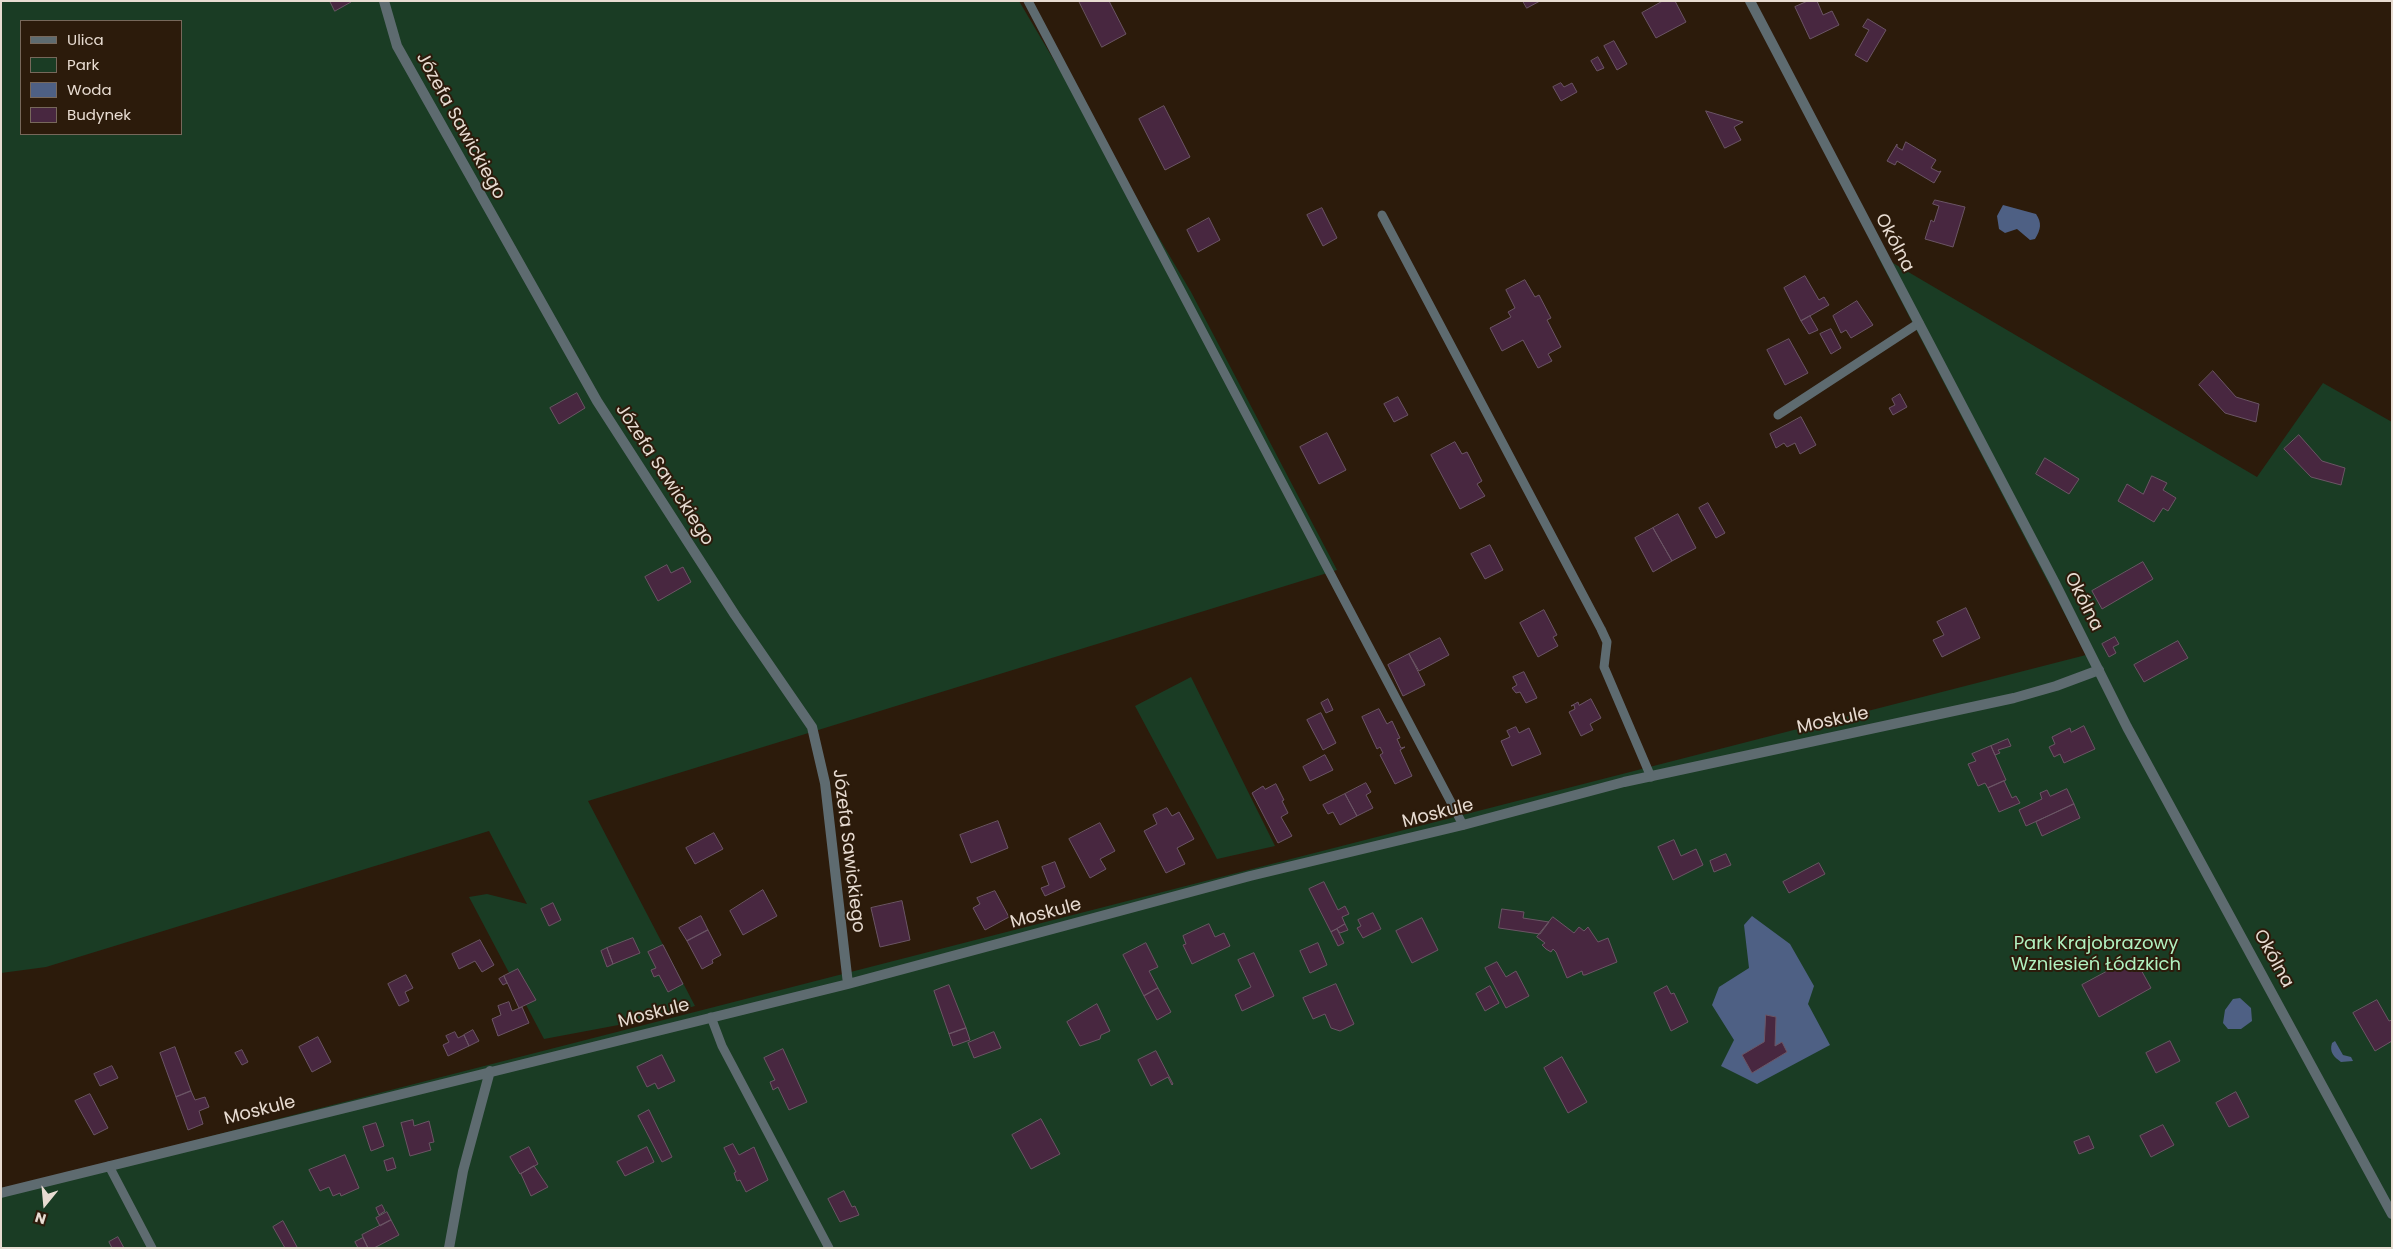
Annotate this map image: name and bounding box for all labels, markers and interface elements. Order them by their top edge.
legend [20,20,182,135]
text: Ulica [67,29,104,50]
street label: Józefa Sawickiego [411,49,509,203]
text: Park [67,54,99,75]
text: Woda [67,79,112,100]
text: Budynek [67,104,131,125]
street label: Okólna [1870,210,1918,276]
street label: Józefa Sawickiego [610,400,718,550]
street label: Okólna [2059,569,2107,635]
street label: Moskule [1795,703,1871,739]
street label: Józefa Sawickiego [827,768,869,934]
street label: Moskule [1400,795,1476,833]
street label: Moskule [1008,894,1084,934]
street label: Okólna [2248,926,2298,992]
park label: Park Krajobrazowy Wzniesień Łódzkich [2011,933,2181,976]
street label: Moskule [616,995,692,1033]
street label: Moskule [222,1092,298,1130]
north arrow [20,1179,70,1229]
text: N [33,1207,49,1229]

